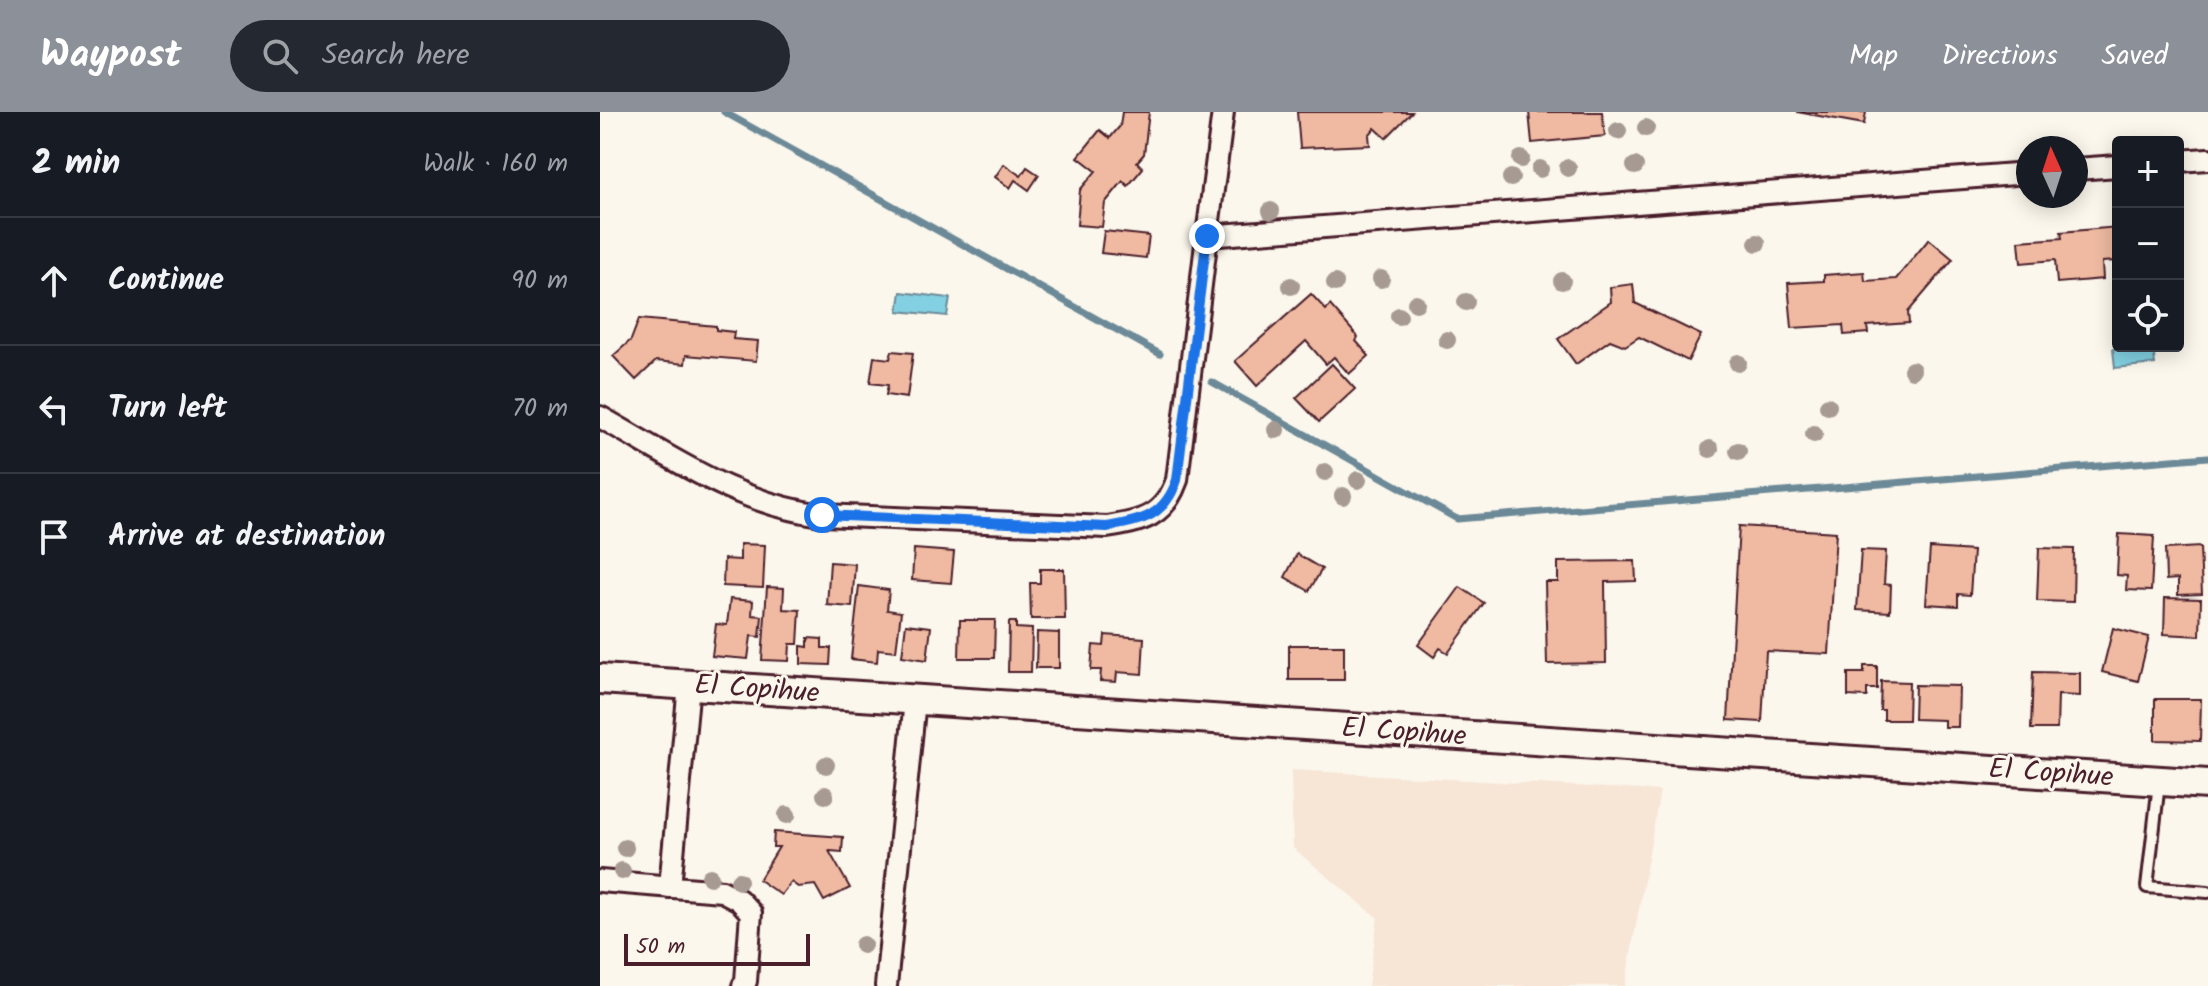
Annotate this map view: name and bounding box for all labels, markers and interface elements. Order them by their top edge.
search box [230,20,790,92]
text: Waypost [40,26,182,86]
text: Search here [322,32,470,80]
icon: search [258,34,302,78]
text: Map [1849,34,1898,79]
text: Directions [1942,34,2058,79]
text: Saved [2102,34,2168,79]
north arrow [2016,136,2088,208]
map controls [2112,136,2184,352]
button: + [2112,136,2184,208]
text: 2 min [32,137,120,191]
text: Walk · 160 m [423,143,568,185]
button: − [2112,208,2184,280]
route end [1189,218,1225,254]
text: Continue [108,257,224,305]
icon: ahead [32,259,76,303]
text: 90 m [511,260,568,302]
button: locate [2112,280,2184,352]
text: Turn left [108,385,227,433]
icon: left [32,387,76,431]
text: 70 m [512,388,568,430]
route start [804,497,840,533]
text: Arrive at destination [108,513,385,561]
icon: arrive [32,515,76,559]
street label: El Copihue [693,663,821,717]
street label: El Copihue [1340,706,1468,760]
street label: El Copihue [1987,747,2115,801]
scale bar [624,930,810,966]
text: 50 m [636,930,685,965]

